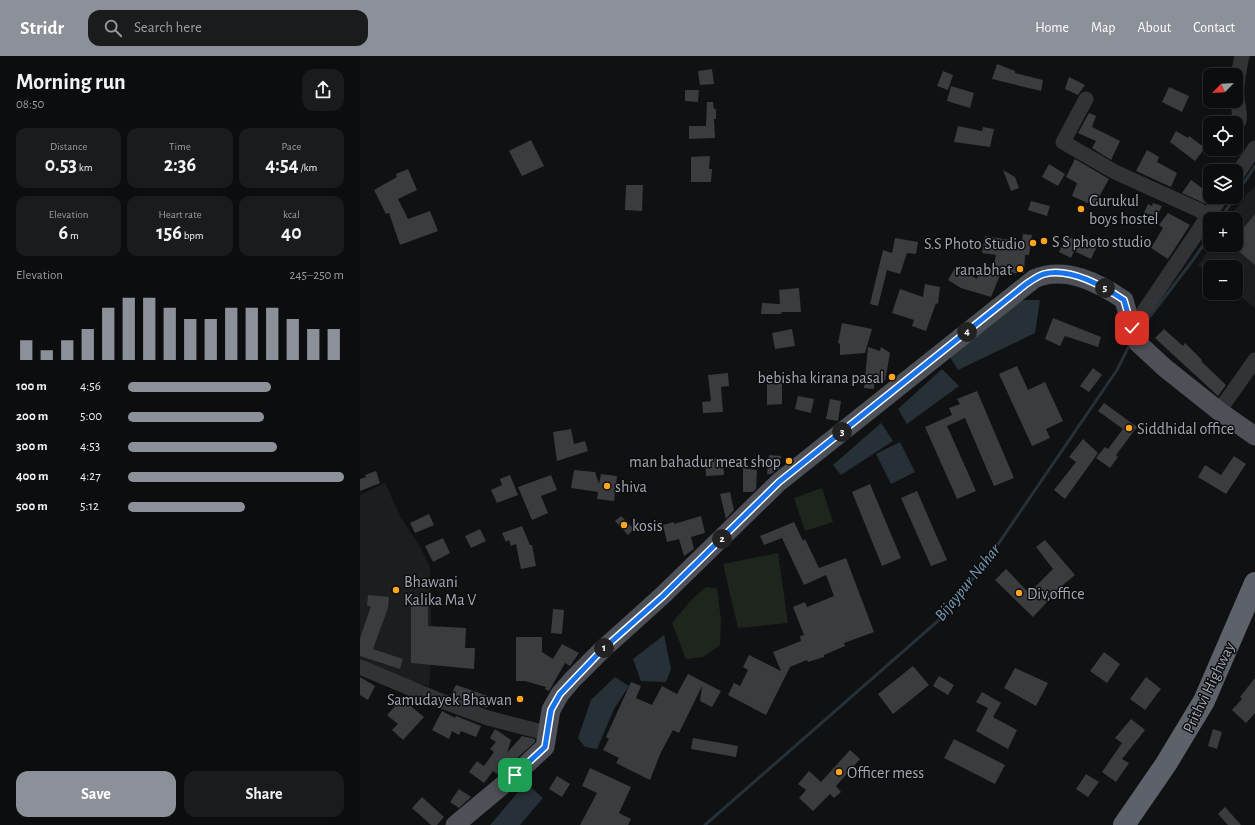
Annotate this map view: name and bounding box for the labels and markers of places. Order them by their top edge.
place label: Gurukul boys hostel [1089,193,1159,228]
marker: Gurukul boys hostel [1076,204,1086,214]
place label: S S photo studio [1052,234,1151,250]
place label: S.S Photo Studio [924,236,1025,252]
marker: S S photo studio [1039,236,1049,246]
marker: S.S Photo Studio [1028,238,1038,248]
place label: ranabhat [955,262,1012,278]
marker: ranabhat [1015,264,1025,274]
pin: 5 [1095,278,1115,298]
pin [1115,311,1149,345]
pin: 4 [957,322,977,342]
place label: bebisha kirana pasal [758,370,884,386]
marker: bebisha kirana pasal [887,372,897,382]
place label: Siddhidal office [1137,421,1234,437]
pin: 3 [832,422,852,442]
marker: Siddhidal office [1124,423,1134,433]
place label: man bahadur meat shop [629,454,781,470]
marker: man bahadur meat shop [784,456,794,466]
place label: shiva [615,479,647,495]
marker: shiva [602,481,612,491]
place label: kosis [632,518,663,534]
marker: kosis [619,520,629,530]
pin: 2 [712,529,732,549]
place label: Bhawani Kalika Ma V [404,574,476,608]
marker: Bhawani Kalika Ma V [391,585,401,595]
place label: Div,office [1027,586,1085,602]
marker: Div,office [1014,588,1024,598]
pin: 1 [594,638,614,658]
place label: Samudayek Bhawan [387,692,512,709]
marker: Samudayek Bhawan [515,694,525,704]
pin [498,758,532,792]
place label: Officer mess [847,765,924,781]
marker: Officer mess [834,767,844,777]

